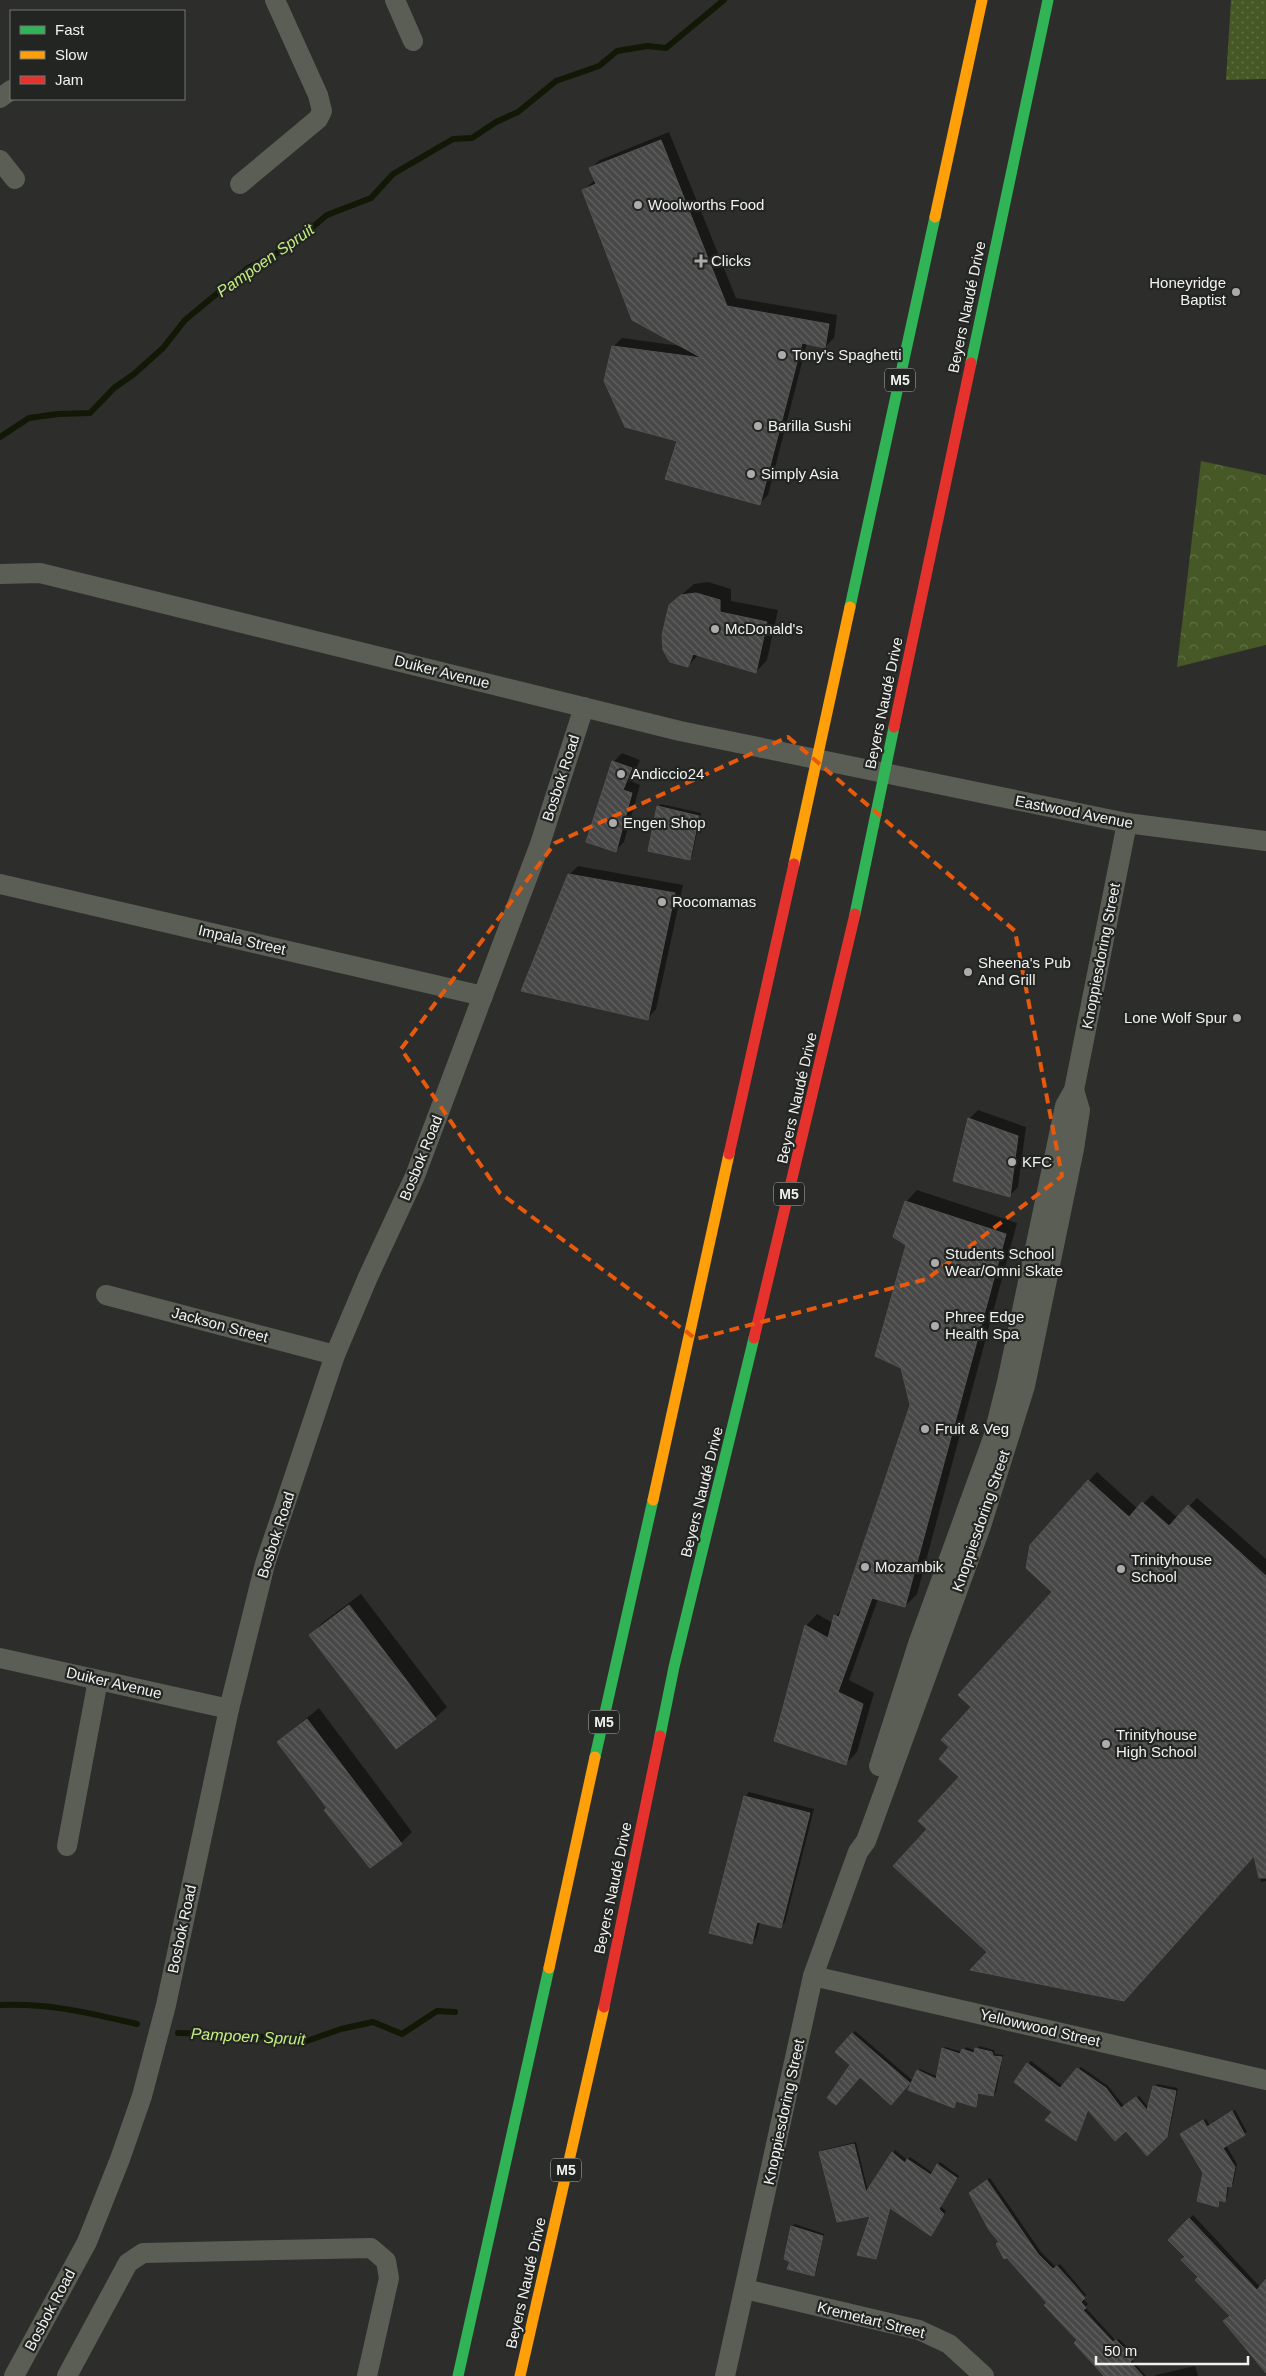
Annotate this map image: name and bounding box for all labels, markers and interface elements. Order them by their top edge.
legend [10,10,185,100]
text: Fast [55,21,85,38]
text: Slow [55,46,88,63]
text: Jam [55,71,83,88]
place label: Woolworths Food [648,196,764,213]
marker: Woolworths Food [632,199,644,211]
water label: Pampoen Spruit [213,220,318,300]
street label: Beyers Naudé Drive [944,239,989,374]
place label: Clicks [711,252,751,269]
marker: Clicks [695,255,707,267]
place label: Honeyridge Baptist [1149,274,1227,308]
marker: Honeyridge Baptist [1230,286,1242,298]
place label: Tony's Spaghetti [792,346,902,363]
marker: Tony's Spaghetti [776,349,788,361]
road number: M5 [885,368,915,392]
place label: Barilla Sushi [768,417,851,434]
marker: Barilla Sushi [752,420,764,432]
place label: Simply Asia [761,465,839,482]
marker: Simply Asia [745,468,757,480]
place label: McDonald's [725,620,803,637]
marker: McDonald's [709,623,721,635]
street label: Beyers Naudé Drive [861,635,906,770]
street label: Duiker Avenue [393,651,491,692]
street label: Bosbok Road [539,732,583,823]
place label: Andiccio24 [631,765,704,782]
marker: Andiccio24 [615,768,627,780]
street label: Eastwood Avenue [1014,792,1135,831]
place label: Engen Shop [623,814,706,831]
marker: Engen Shop [607,817,619,829]
street label: Knoppiesdoring Street [1078,881,1123,1030]
place label: Rocomamas [672,893,756,910]
marker: Rocomamas [656,896,668,908]
street label: Impala Street [197,921,288,958]
place label: Sheena's Pub And Grill [978,954,1071,988]
marker: Sheena's Pub And Grill [962,966,974,978]
place label: Lone Wolf Spur [1124,1009,1227,1026]
marker: Lone Wolf Spur [1231,1012,1243,1024]
street label: Beyers Naudé Drive [773,1031,820,1165]
street label: Bosbok Road [396,1113,445,1203]
place label: KFC [1022,1153,1052,1170]
marker: KFC [1006,1156,1018,1168]
road number: M5 [774,1182,804,1206]
place label: Students School Wear/Omni Skate [945,1245,1063,1279]
marker: Students School Wear/Omni Skate [929,1257,941,1269]
street label: Jackson Street [170,1303,271,1346]
place label: Phree Edge Health Spa [945,1308,1024,1342]
marker: Phree Edge Health Spa [929,1320,941,1332]
place label: Fruit & Veg [935,1420,1009,1437]
marker: Fruit & Veg [919,1423,931,1435]
street label: Beyers Naudé Drive [677,1425,726,1559]
street label: Knoppiesdoring Street [948,1447,1013,1594]
street label: Bosbok Road [254,1489,298,1580]
place label: Trinityhouse School [1131,1551,1212,1585]
place label: Mozambik [875,1558,944,1575]
marker: Mozambik [859,1561,871,1573]
marker: Trinityhouse School [1115,1563,1127,1575]
street label: Duiker Avenue [65,1663,163,1702]
road number: M5 [589,1710,619,1734]
place label: Trinityhouse High School [1116,1726,1197,1760]
marker: Trinityhouse High School [1100,1738,1112,1750]
street label: Beyers Naudé Drive [590,1820,635,1955]
street label: Bosbok Road [164,1883,199,1975]
street label: Yellowwood Street [978,2005,1103,2050]
water label: Pampoen Spruit [190,2025,306,2048]
street label: Knoppiesdoring Street [760,2037,807,2186]
road number: M5 [551,2158,581,2182]
street label: Beyers Naudé Drive [502,2216,549,2350]
street label: Bosbok Road [21,2266,78,2354]
street label: Kremetart Street [816,2298,927,2341]
scale bar [1096,2334,1248,2366]
text: 50 m [1104,2342,1137,2359]

